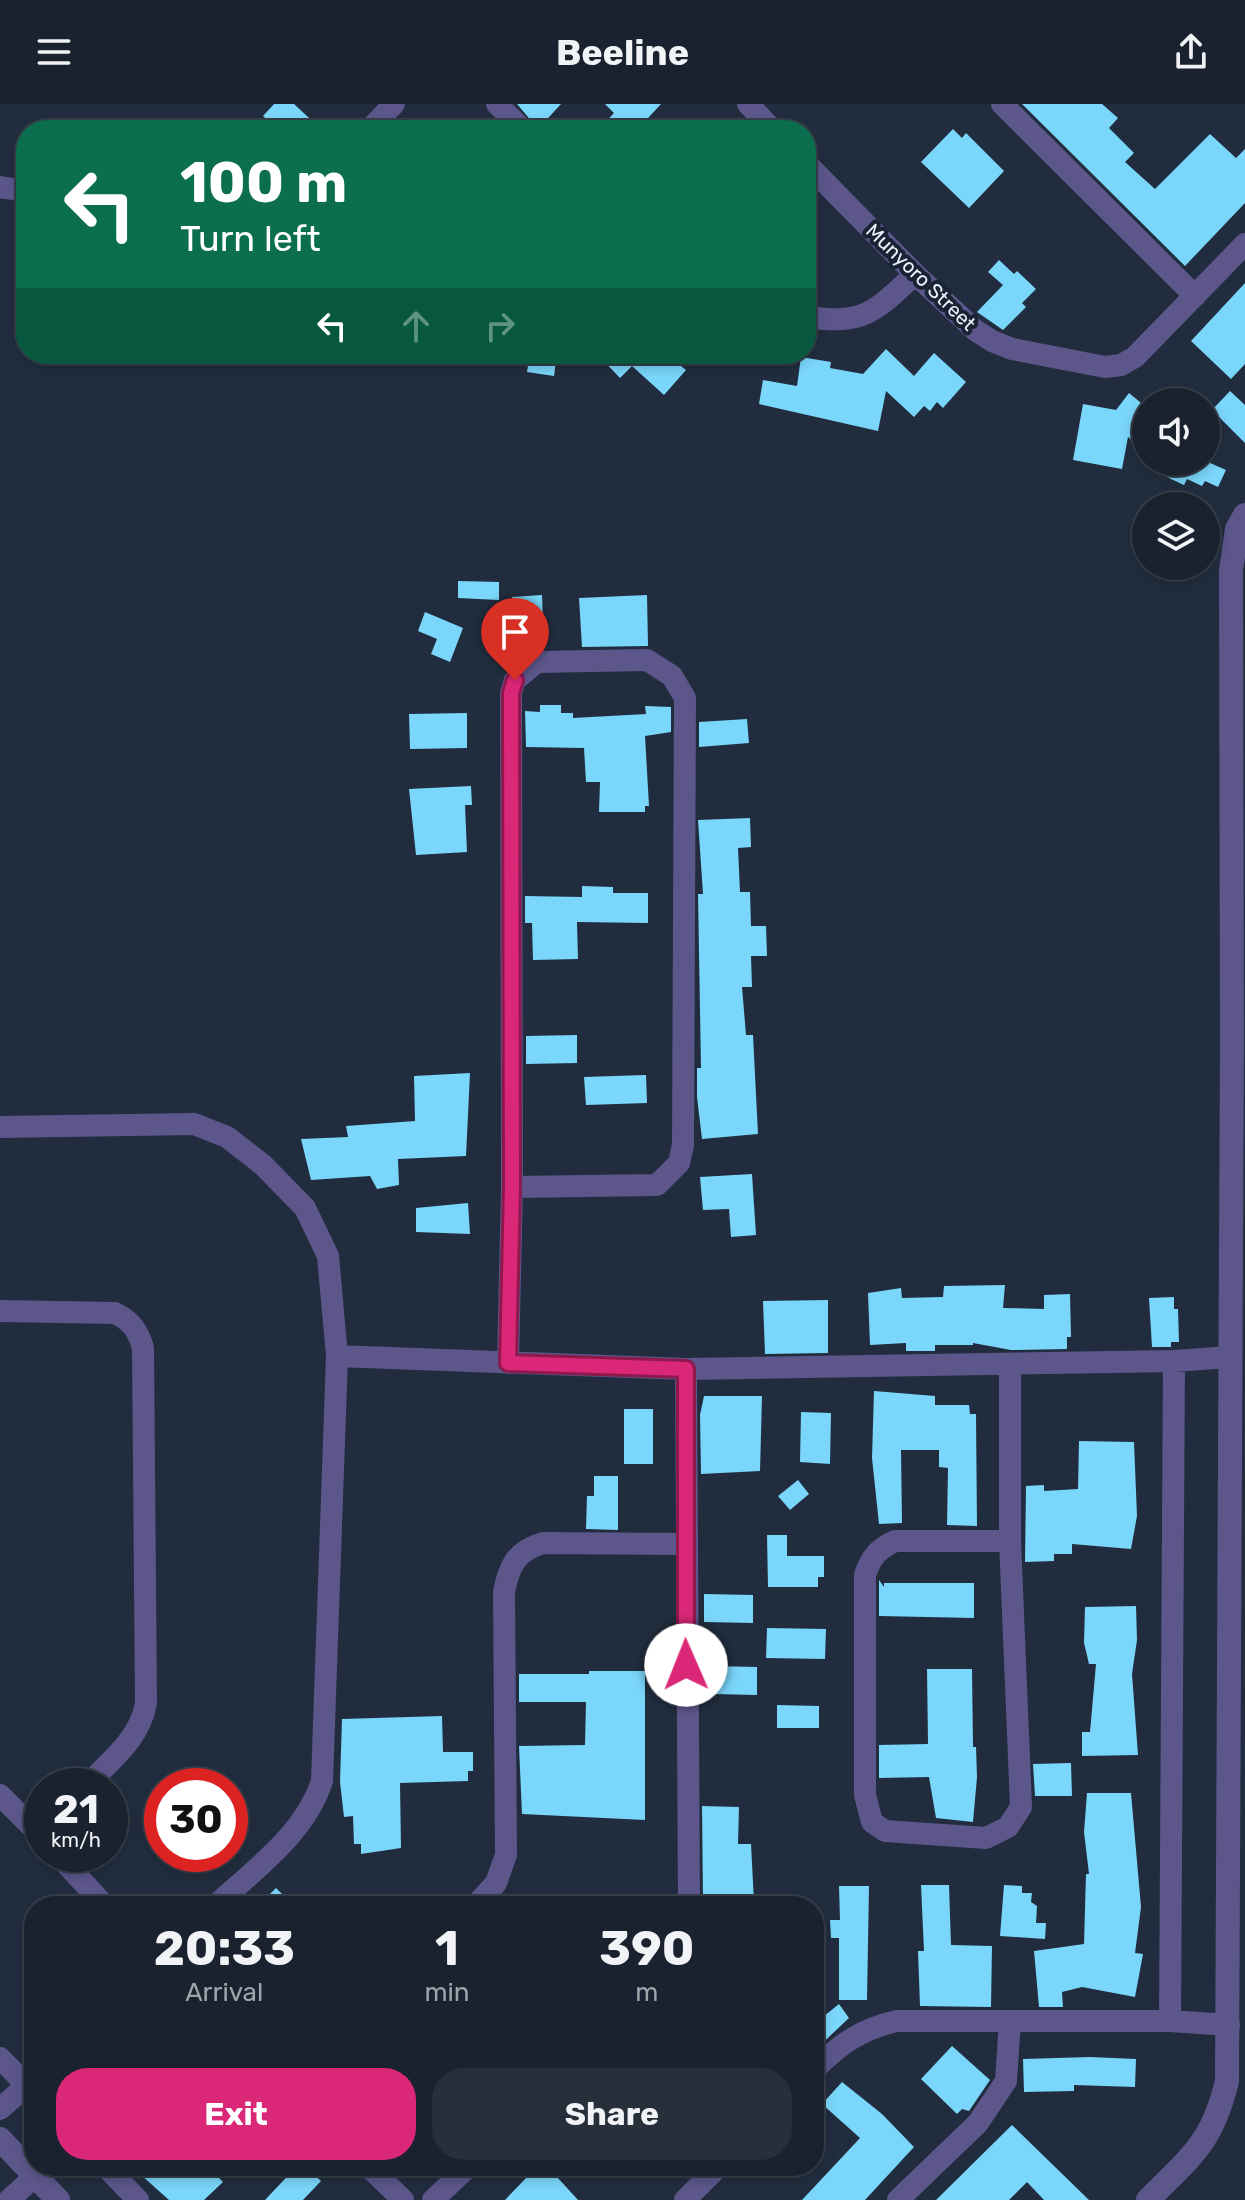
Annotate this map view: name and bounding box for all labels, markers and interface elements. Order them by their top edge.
icon: menu [32,30,76,74]
icon: share [1169,30,1213,74]
text: Beeline [556,31,689,74]
text: 100 m [180,150,347,216]
icon: left [48,152,152,256]
text: Turn left [180,217,321,260]
street label: Munyoro Street [861,219,981,336]
icon: left [310,304,354,348]
icon: ahead [394,304,438,348]
icon: right [478,304,522,348]
map controls [1132,388,1220,580]
button: sound [1132,388,1220,476]
button: layers [1132,492,1220,580]
pin [481,598,549,680]
icon: arrive [493,610,537,654]
position arrow [644,1623,728,1707]
speed limit sign: 30 [144,1768,248,1872]
text: 21 [53,1786,99,1833]
text: km/h [51,1828,101,1852]
text: 20:33 [154,1920,295,1977]
text: 1 [435,1920,459,1977]
text: 390 [599,1920,694,1977]
text: Arrival [185,1977,263,2008]
text: min [424,1977,470,2008]
text: m [635,1977,658,2008]
button: Exit [56,2068,416,2160]
button: Share [432,2068,792,2160]

